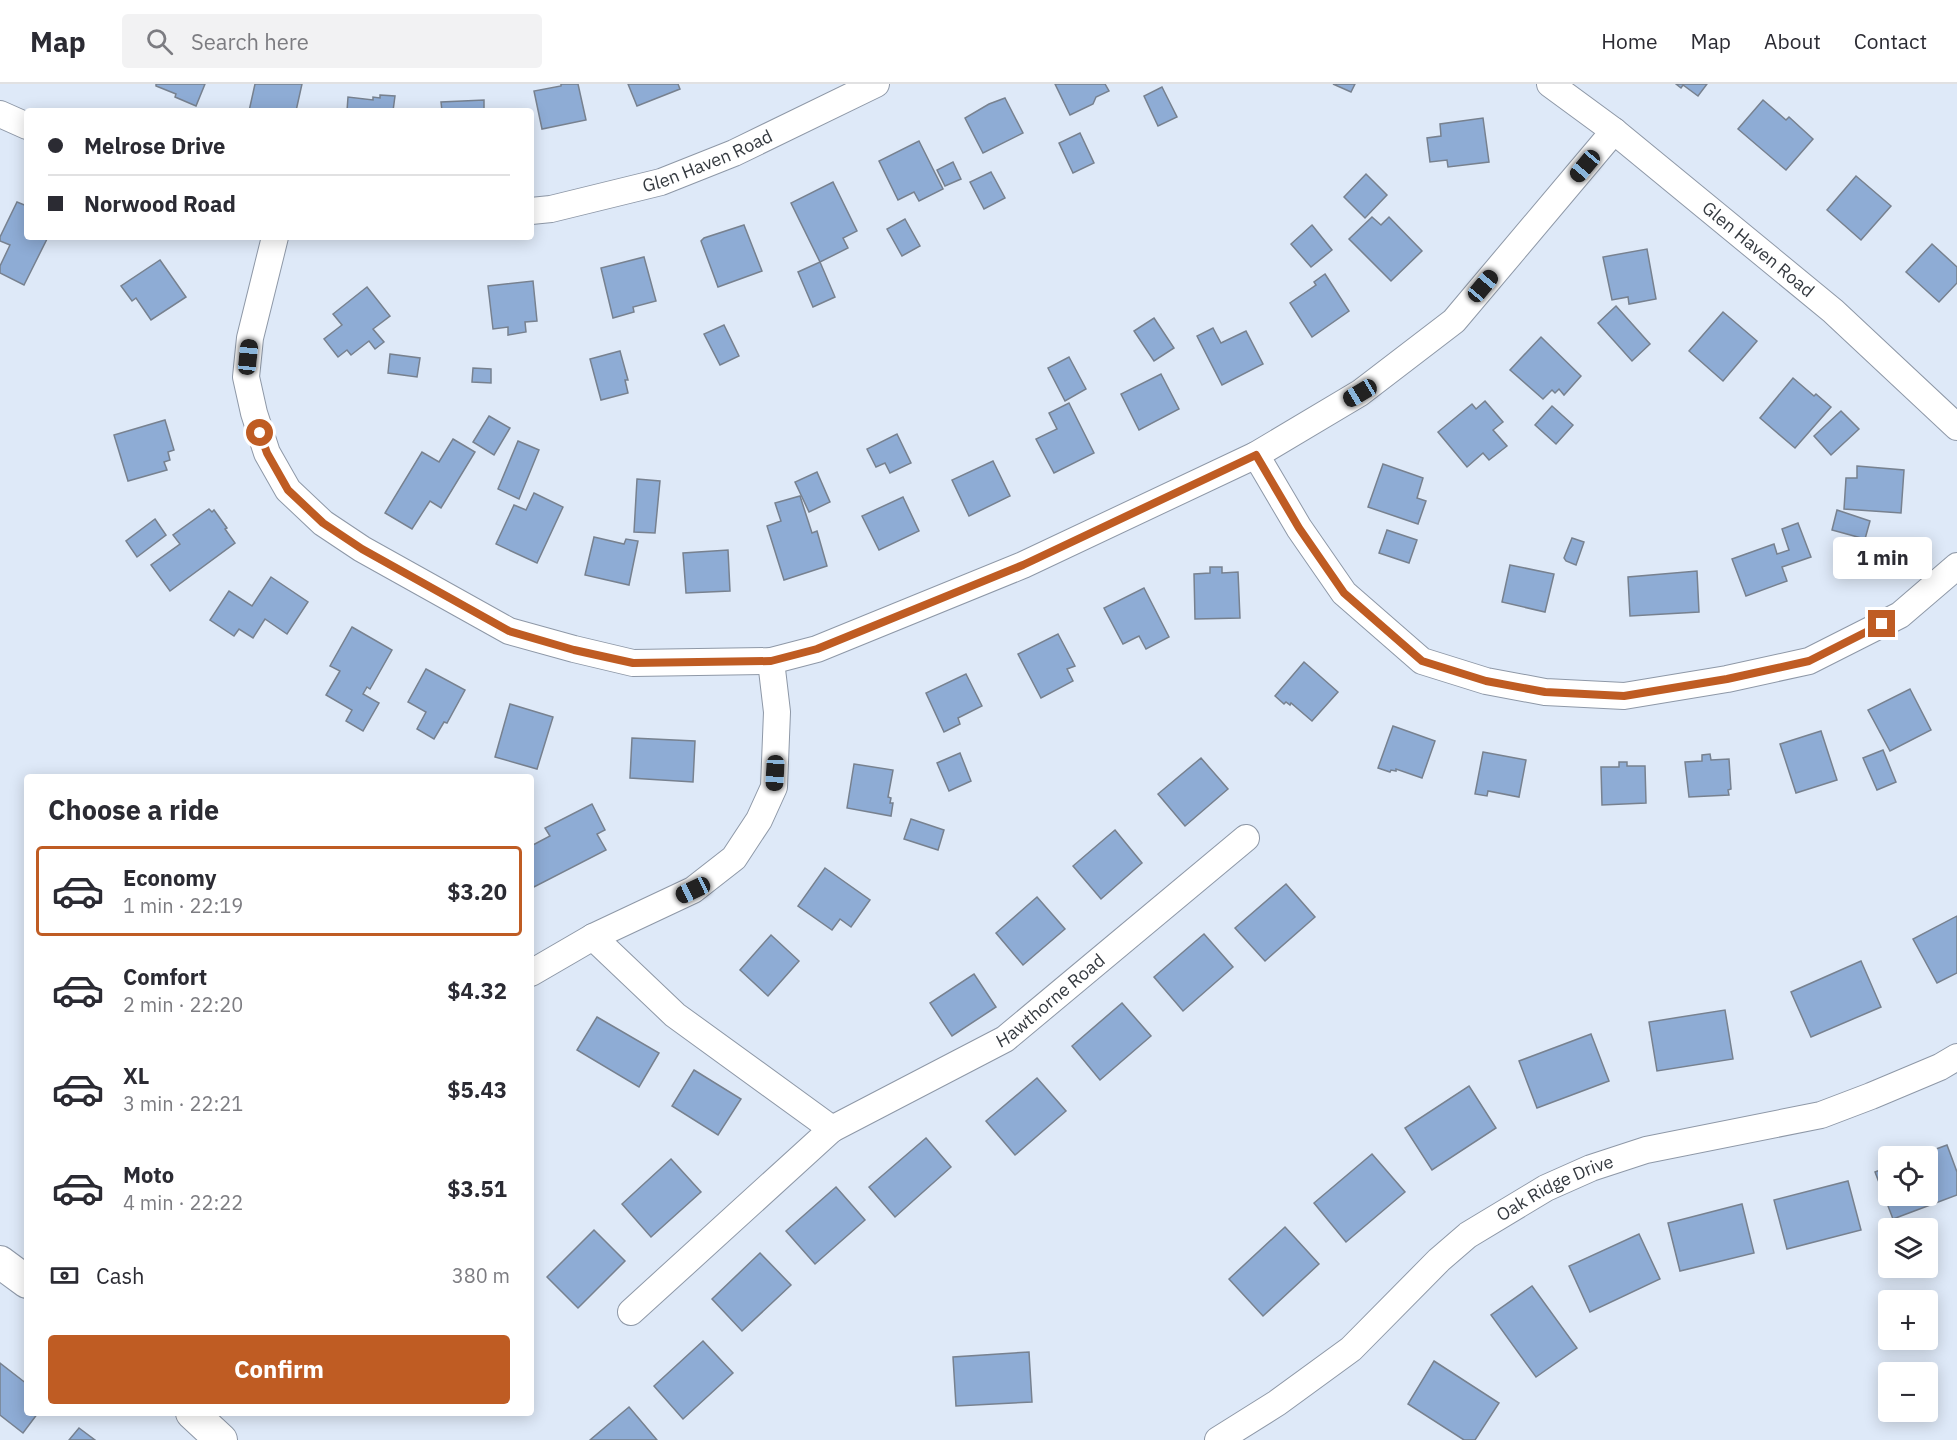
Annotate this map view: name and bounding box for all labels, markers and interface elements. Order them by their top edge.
search box [122,14,542,68]
text: Map [30,23,86,60]
icon: search [143,25,176,58]
text: Search here [191,27,309,56]
text: Home [1601,27,1658,55]
text: Map [1691,27,1731,55]
text: About [1764,27,1821,55]
text: Contact [1854,27,1927,55]
street label: Glen Haven Road [640,124,776,197]
text: Melrose Drive [84,131,225,160]
car [1567,146,1603,186]
text: Norwood Road [84,189,236,218]
street label: Glen Haven Road [1698,196,1819,302]
car [1465,266,1501,306]
car [237,338,259,376]
car [1340,376,1380,410]
route start [246,419,273,446]
callout: 1 min [1832,537,1932,579]
text: 1 min [1856,544,1909,571]
route end [1868,610,1895,637]
car [765,755,785,791]
text: Choose a ride [48,792,219,827]
text: Economy [123,863,217,892]
icon: car [51,864,105,918]
car [673,874,713,906]
text: $3.20 [447,877,507,906]
text: 1 min · 22:19 [123,892,243,919]
street label: Hawthorne Road [992,949,1109,1053]
text: Comfort [123,962,207,991]
icon: car [51,963,105,1017]
text: $4.32 [447,976,507,1005]
text: 2 min · 22:20 [123,991,243,1018]
text: XL [123,1061,149,1090]
icon: car [51,1062,105,1116]
text: $5.43 [447,1075,507,1104]
text: 3 min · 22:21 [123,1090,243,1117]
map controls [1878,1146,1938,1422]
button: locate [1878,1146,1938,1206]
street label: Oak Ridge Drive [1492,1149,1616,1226]
text: Moto [123,1160,174,1189]
icon: car [51,1161,105,1215]
text: $3.51 [447,1174,507,1203]
text: 4 min · 22:22 [123,1189,243,1216]
button: layers [1878,1218,1938,1278]
icon: cash [48,1259,81,1292]
text: Cash [96,1261,145,1290]
text: 380 m [452,1262,510,1289]
button: + [1878,1290,1938,1350]
button: Confirm [48,1335,510,1404]
button: − [1878,1362,1938,1422]

